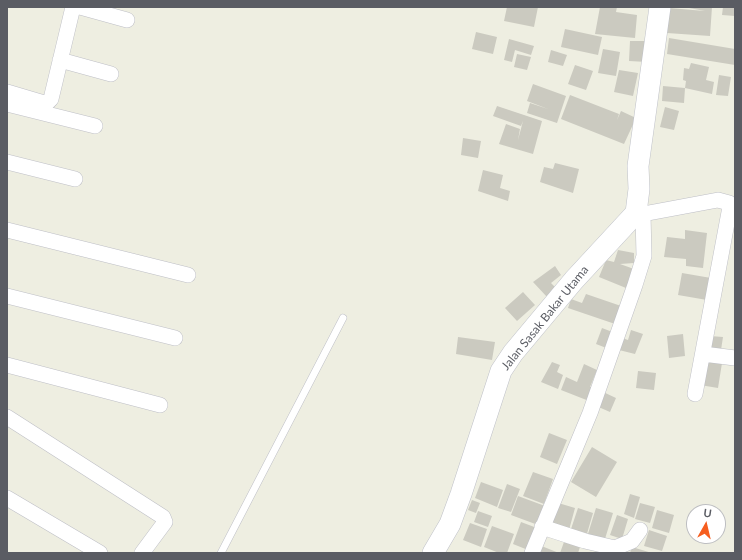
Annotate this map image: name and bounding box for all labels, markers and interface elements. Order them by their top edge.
street label: Jalan Sasak Bakar Utama [499,263,591,373]
north arrow [686,504,726,544]
text: U [703,506,713,520]

